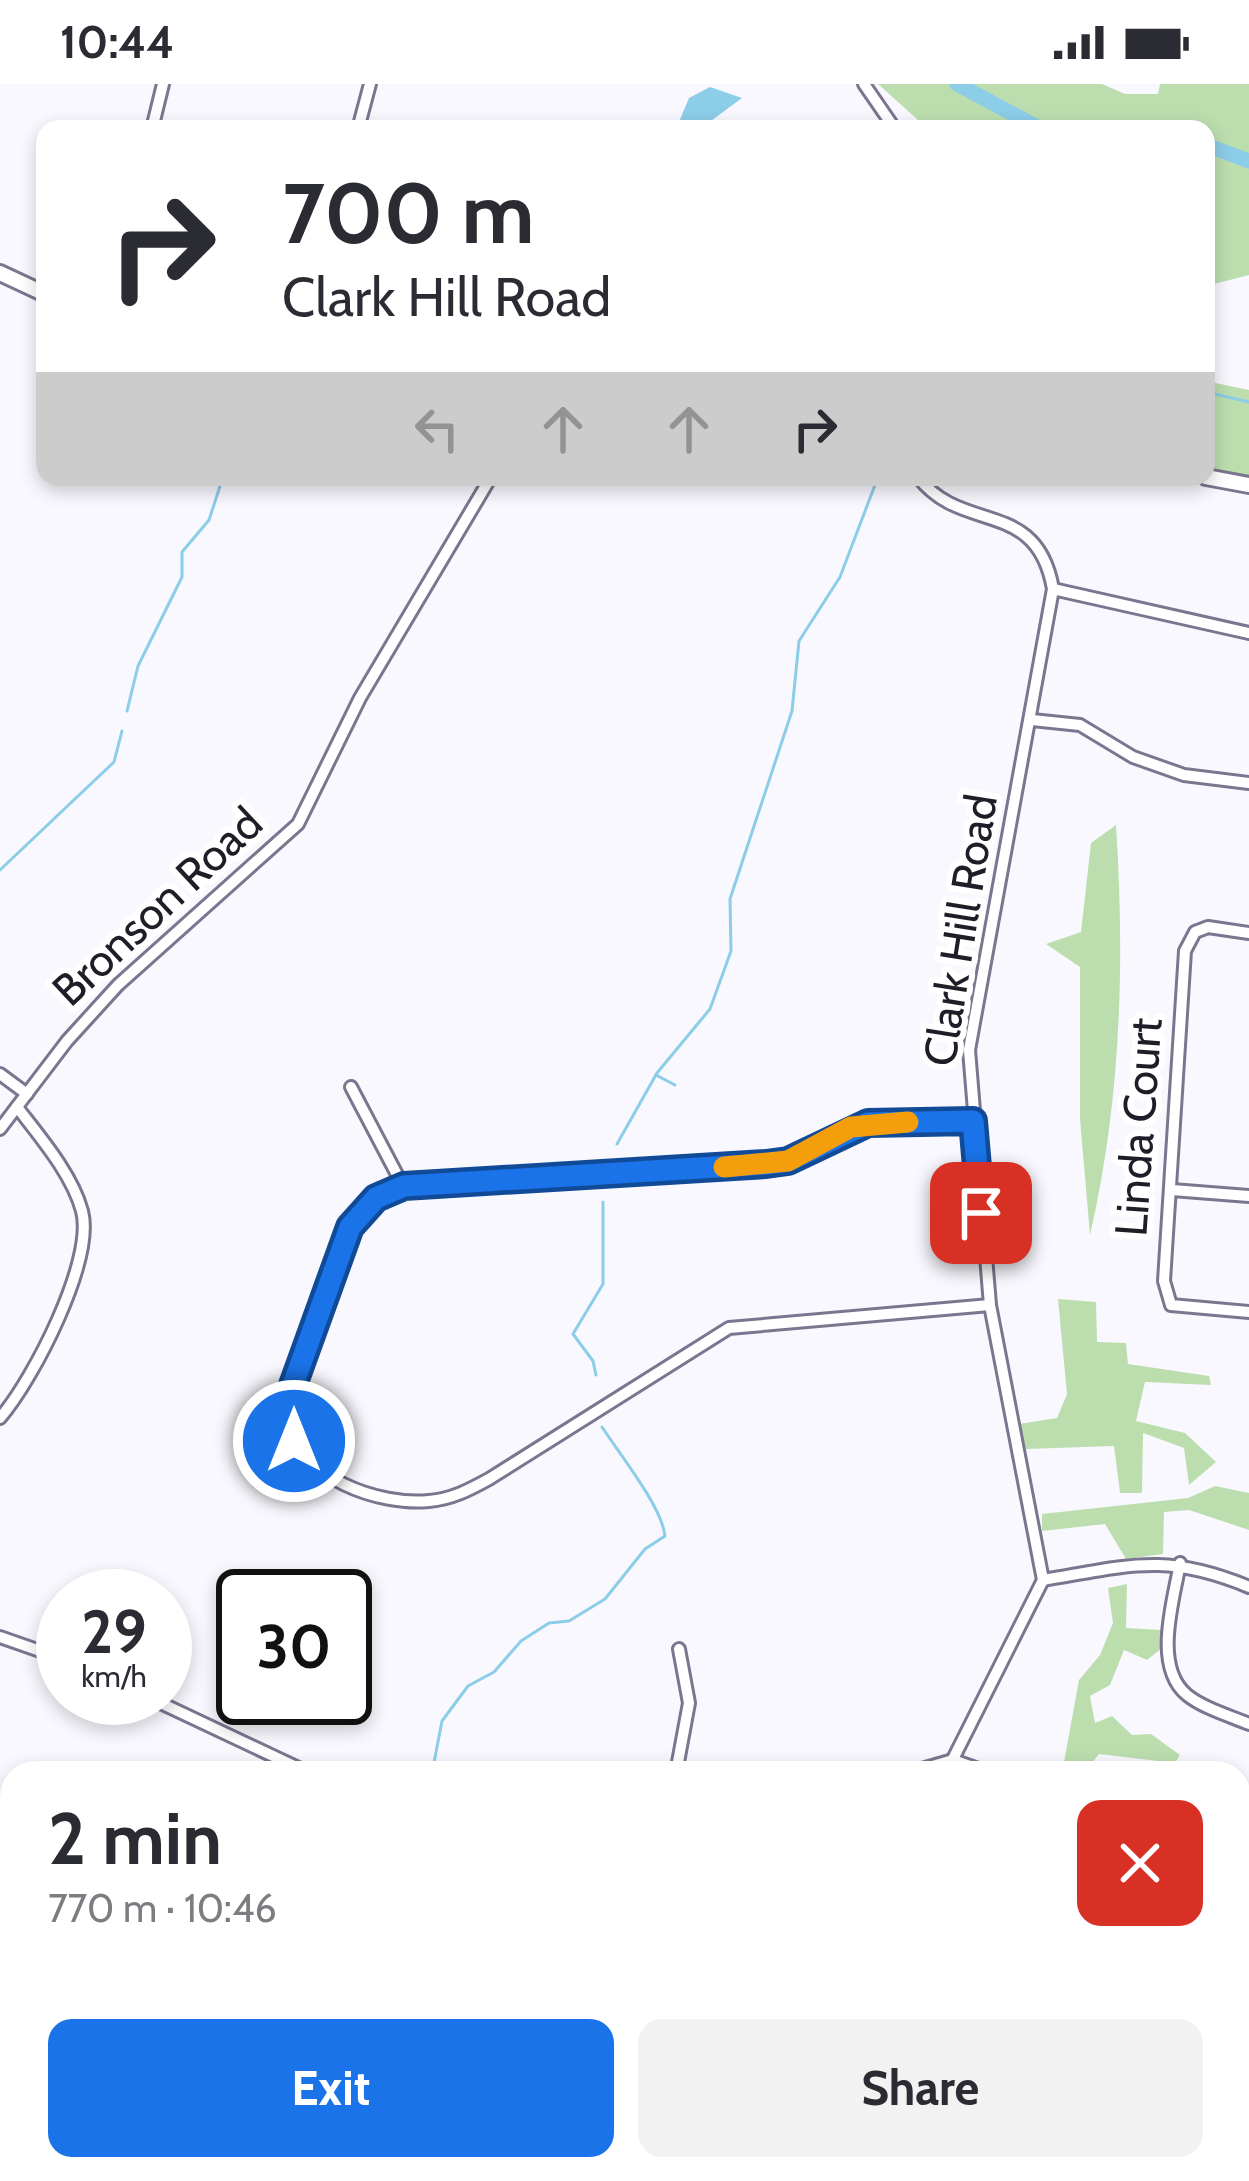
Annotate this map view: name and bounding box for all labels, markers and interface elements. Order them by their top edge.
text: 10:44 [60,15,174,69]
text: 700 m [282,162,535,264]
icon: right [84,168,240,324]
text: Clark Hill Road [282,264,611,330]
icon: left [404,396,470,462]
icon: ahead [530,396,596,462]
icon: ahead [656,396,722,462]
icon: right [782,396,848,462]
street label: Clark Hill Road [912,790,1008,1070]
street label: Bronson Road [41,795,273,1017]
street label: Linda Court [1103,1016,1173,1238]
pin [930,1162,1032,1264]
icon: arrive [948,1180,1014,1246]
position arrow [231,1378,357,1504]
speed limit sign: 30 [216,1569,372,1725]
text: 29 [81,1595,147,1668]
text: km/h [81,1658,147,1695]
text: 2 min [48,1795,222,1882]
button: close [1077,1800,1203,1926]
text: 770 m · 10:46 [48,1884,277,1932]
button: Exit [48,2019,614,2157]
button: Share [638,2019,1203,2157]

